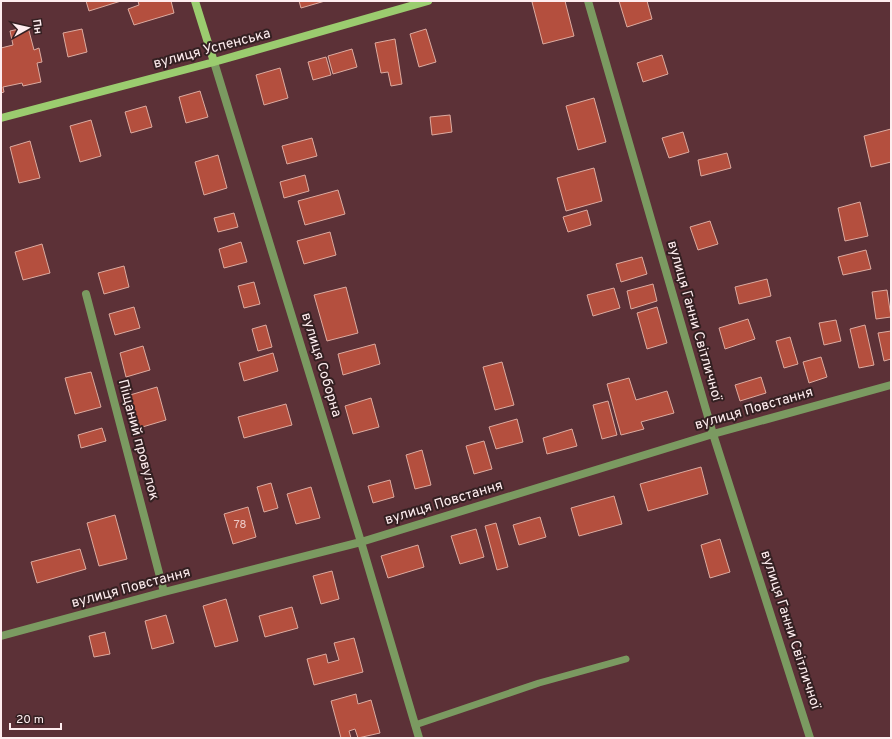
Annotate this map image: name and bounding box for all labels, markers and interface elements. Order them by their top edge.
north arrow [8,8,48,48]
text: Пн [29,18,45,35]
street label: вулиця Успенська [152,25,272,73]
street label: вулиця Ганни Світличної [663,239,725,403]
street label: вулиця Соборна [297,311,345,419]
street label: Піщаний провулок [114,378,162,502]
street label: вулиця Повстання [693,384,815,434]
street label: вулиця Повстання [383,477,505,529]
house number: 78 [233,517,247,533]
street label: вулиця Ганни Світличної [756,549,824,712]
street label: вулиця Повстання [70,564,192,612]
scale bar [10,705,61,731]
text: 20 m [16,712,44,728]

